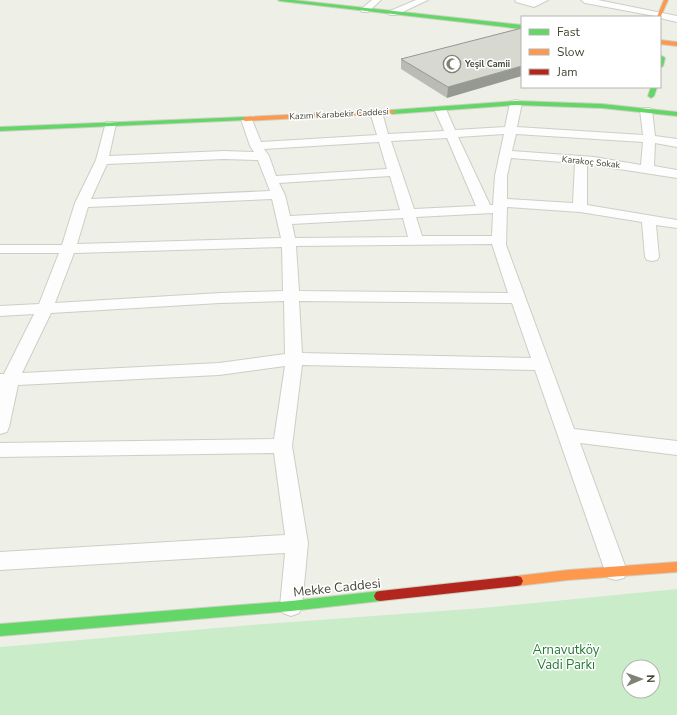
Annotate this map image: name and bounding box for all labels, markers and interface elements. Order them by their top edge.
legend [521,16,661,88]
text: Fast [557,24,580,40]
text: Slow [557,44,585,60]
mosque icon: Yeşil Camii [442,54,462,74]
place label: Yeşil Camii [464,58,510,70]
text: Jam [556,64,578,80]
street label: Kazım Karabekir Caddesi [289,105,389,123]
street label: Karakoç Sokak [561,153,621,171]
street label: Mekke Caddesi [292,574,382,602]
park label: Arnavutköy Vadi Parkı [532,641,600,674]
north arrow [621,659,661,699]
text: N [643,674,658,683]

